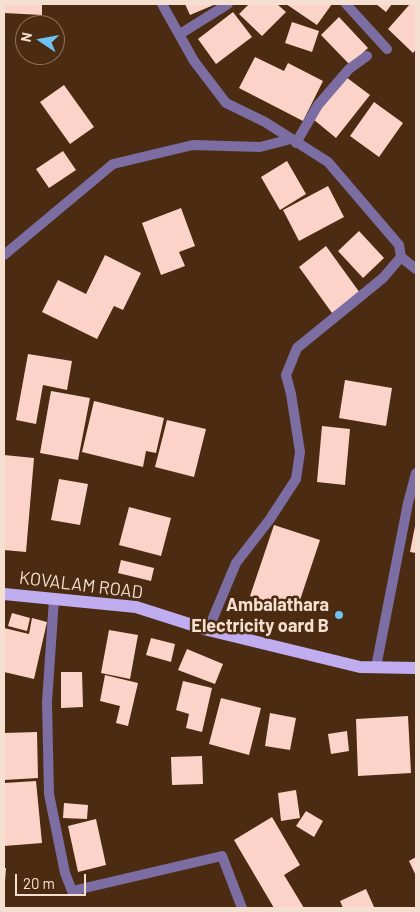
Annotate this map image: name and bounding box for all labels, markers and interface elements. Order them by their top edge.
north arrow [15,15,65,65]
text: N [17,31,35,43]
street label: KOVALAM ROAD [18,567,144,603]
place label: Ambalathara Electricity oard B [191,594,329,636]
marker: Ambalathara Electricity oard B [333,609,345,621]
scale bar [18,864,89,896]
text: 20 m [23,874,55,892]

